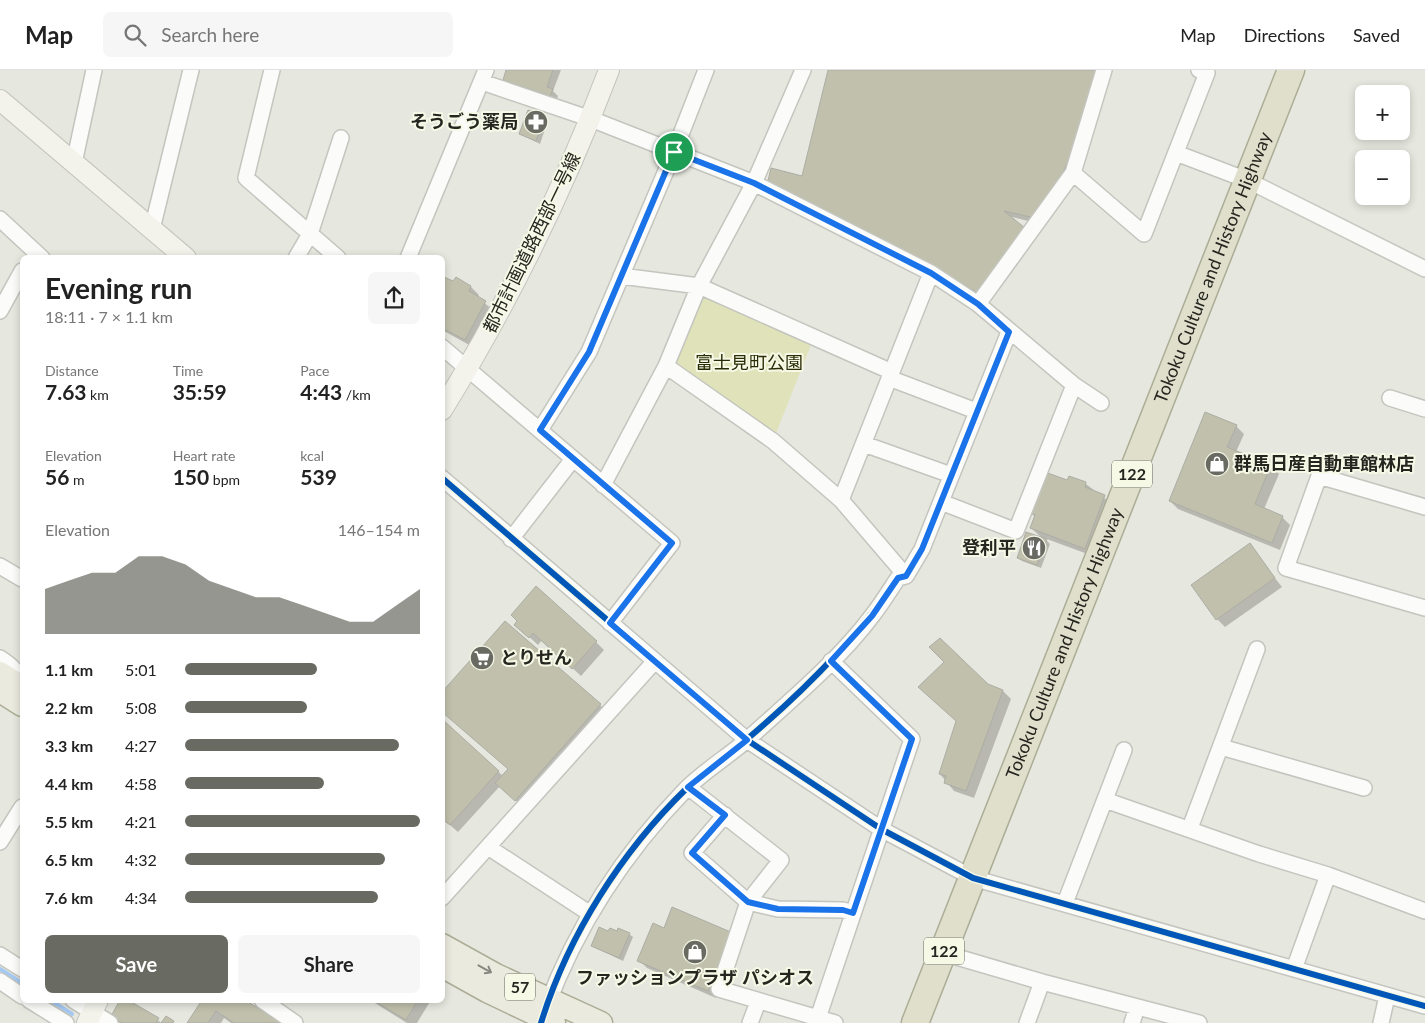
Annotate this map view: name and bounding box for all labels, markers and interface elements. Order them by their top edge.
search box [103,12,453,57]
text: Map [25,20,73,49]
icon: search [121,21,149,49]
text: Search here [161,23,259,46]
text: Map [1180,24,1216,46]
text: Directions [1244,24,1325,46]
text: Saved [1353,24,1400,46]
map controls [1355,85,1410,205]
button: + [1355,85,1410,140]
pharmacy icon: そうごう薬局 [523,109,549,135]
place label: そうごう薬局 [410,110,518,132]
street label: Tokoku Culture and History Highway [1149,128,1276,406]
pin [653,131,695,173]
icon: arrive [660,138,688,166]
street label: 都市計画道路西部一号線 [478,149,584,336]
button: − [1355,150,1410,205]
text: Evening run [45,271,192,305]
button: share [368,272,420,324]
text: 18:11 · 7 × 1.1 km [45,307,173,326]
park label: 富士見町公園 [695,351,803,373]
text: Distance [45,362,99,379]
text: Time [173,362,203,379]
text: Pace [300,362,329,379]
text: 7.63 [45,379,87,404]
text: 35:59 [173,379,227,404]
text: 4:43 [300,379,342,404]
text: km [87,386,109,403]
text: /km [342,386,371,403]
text: Elevation [45,447,102,464]
text: Heart rate [173,447,235,464]
text: kcal [300,447,324,464]
shop icon: 群馬日産自動車館林店 [1204,451,1230,477]
place label: 群馬日産自動車館林店 [1234,452,1414,474]
road number: 122 [1112,460,1152,488]
text: 56 [45,464,69,489]
text: 150 [173,464,209,489]
text: 539 [300,464,337,489]
text: m [69,471,84,488]
text: bpm [209,471,240,488]
street label: Tokoku Culture and History Highway [1000,504,1127,782]
text: Elevation [45,520,110,539]
text: 146–154 m [338,520,420,539]
restaurant icon: 登利平 [1021,535,1047,561]
place label: 登利平 [962,536,1016,558]
supermarket icon: とりせん [469,645,495,671]
place label: とりせん [500,646,572,668]
text: 1.1 km [45,660,93,679]
text: 5:01 [125,660,157,679]
text: 2.2 km [45,698,93,717]
text: 5:08 [125,698,157,717]
text: 3.3 km [45,736,93,755]
text: 4:27 [125,736,157,755]
text: 4.4 km [45,774,93,793]
text: 4:58 [125,774,157,793]
text: 5.5 km [45,812,93,831]
text: 4:21 [125,812,157,831]
text: 6.5 km [45,850,93,869]
text: 4:32 [125,850,157,869]
text: 7.6 km [45,888,93,907]
text: 4:34 [125,888,157,907]
button: Save [45,935,228,993]
button: Share [238,935,420,993]
road number: 122 [924,938,964,964]
shop icon: ファッションプラザ パシオス [682,939,708,965]
one-way arrow [477,965,492,974]
place label: ファッションプラザ パシオス [576,966,814,988]
road number: 57 [505,974,535,1000]

